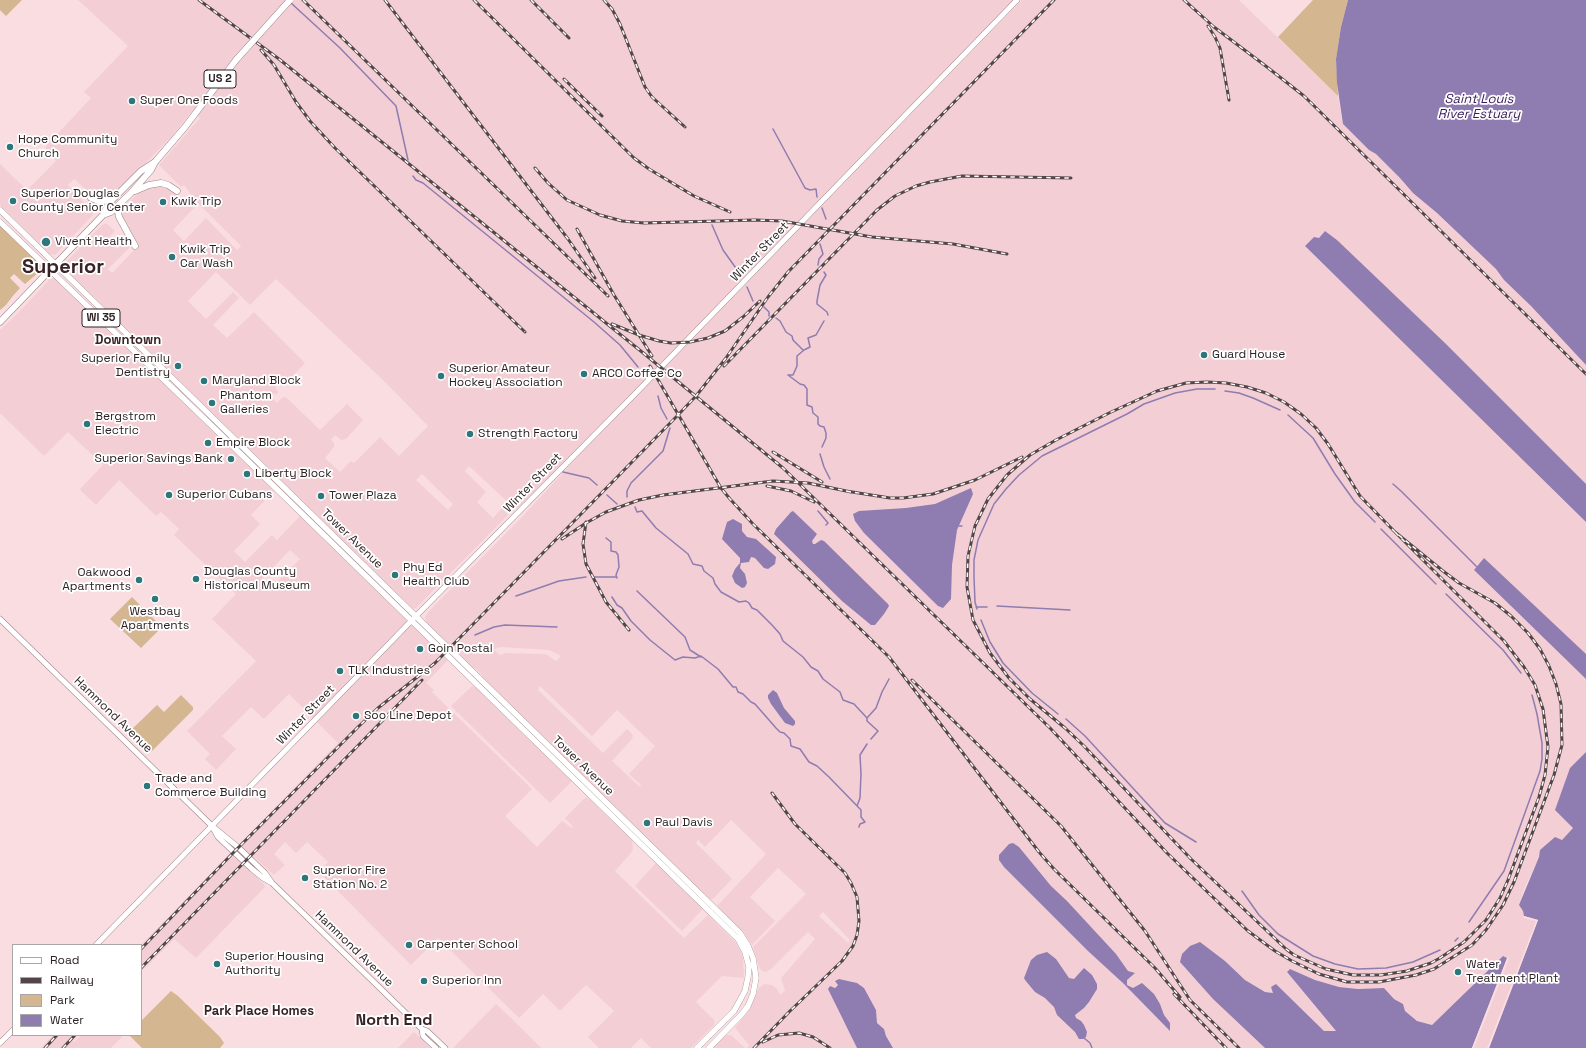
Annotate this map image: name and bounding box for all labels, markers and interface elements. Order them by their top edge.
road number: US 2 [204,70,236,88]
water label: Saint Louis River Estuary [1438,91,1520,122]
place label: Super One Foods [140,94,238,108]
marker: Super One Foods [127,96,137,106]
place label: Hope Community Church [18,133,117,161]
marker: Hope Community Church [5,142,15,152]
place label: Superior Douglas County Senior Center [21,187,145,215]
place label: Kwik Trip [171,195,222,209]
marker: Superior Douglas County Senior Center [8,196,18,206]
marker: Kwik Trip [158,197,168,207]
street label: Winter Street [728,219,792,285]
place label: Vivent Health [55,235,132,249]
marker: Vivent Health [40,236,52,248]
place label: Kwik Trip Car Wash [180,243,233,271]
marker: Kwik Trip Car Wash [167,252,177,262]
district label: Superior [22,256,104,280]
road number: WI 35 [82,309,120,327]
district label: Downtown [95,332,161,348]
place label: Guard House [1212,348,1285,362]
marker: Guard House [1199,350,1209,360]
place label: Superior Family Dentistry [81,352,170,380]
marker: Superior Family Dentistry [173,361,183,371]
place label: Superior Amateur Hockey Association [449,362,563,390]
place label: ARCO Coffee Co [592,367,682,381]
marker: ARCO Coffee Co [579,369,589,379]
marker: Superior Amateur Hockey Association [436,371,446,381]
place label: Maryland Block [212,374,301,388]
marker: Maryland Block [199,376,209,386]
place label: Phantom Galleries [220,389,272,417]
marker: Phantom Galleries [207,398,217,408]
place label: Bergstrom Electric [95,410,156,438]
marker: Bergstrom Electric [82,419,92,429]
place label: Strength Factory [478,427,578,441]
marker: Strength Factory [465,429,475,439]
place label: Empire Block [216,436,290,450]
marker: Empire Block [203,438,213,448]
street label: Winter Street [501,450,565,516]
place label: Superior Savings Bank [95,452,223,466]
marker: Superior Savings Bank [226,454,236,464]
place label: Liberty Block [255,467,332,481]
marker: Liberty Block [242,469,252,479]
place label: Superior Cubans [177,488,272,502]
place label: Tower Plaza [329,489,397,503]
marker: Superior Cubans [164,490,174,500]
marker: Tower Plaza [316,491,326,501]
street label: Tower Avenue [318,506,386,572]
place label: Phy Ed Health Club [403,561,469,589]
place label: Douglas County Historical Museum [204,565,310,593]
place label: Oakwood Apartments [62,566,131,594]
marker: Phy Ed Health Club [390,570,400,580]
marker: Douglas County Historical Museum [191,574,201,584]
marker: Oakwood Apartments [134,575,144,585]
marker: Westbay Apartments [150,594,160,604]
place label: Westbay Apartments [121,605,189,633]
place label: Goin Postal [428,642,493,656]
marker: Goin Postal [415,644,425,654]
place label: TLK Industries [348,664,430,678]
marker: TLK Industries [335,666,345,676]
street label: Hammond Avenue [71,674,155,756]
street label: Winter Street [274,682,338,748]
place label: Soo Line Depot [364,709,452,723]
marker: Soo Line Depot [351,711,361,721]
street label: Tower Avenue [549,733,617,799]
place label: Trade and Commerce Building [155,772,266,800]
marker: Trade and Commerce Building [142,781,152,791]
place label: Paul Davis [655,816,712,830]
marker: Paul Davis [642,818,652,828]
place label: Superior Fire Station No. 2 [313,864,387,892]
marker: Superior Fire Station No. 2 [300,873,310,883]
street label: Hammond Avenue [312,908,396,990]
place label: Carpenter School [417,938,518,952]
marker: Carpenter School [404,940,414,950]
legend [12,944,142,1036]
place label: Superior Housing Authority [225,950,324,978]
text: Road [50,952,79,968]
place label: Water Treatment Plant [1466,958,1559,986]
marker: Superior Housing Authority [212,959,222,969]
marker: Water Treatment Plant [1453,967,1463,977]
text: Railway [50,972,94,988]
place label: Superior Inn [432,974,502,988]
marker: Superior Inn [419,976,429,986]
text: Park [50,992,75,1008]
district label: Park Place Homes [204,1003,314,1019]
district label: North End [356,1011,432,1031]
text: Water [50,1012,84,1028]

